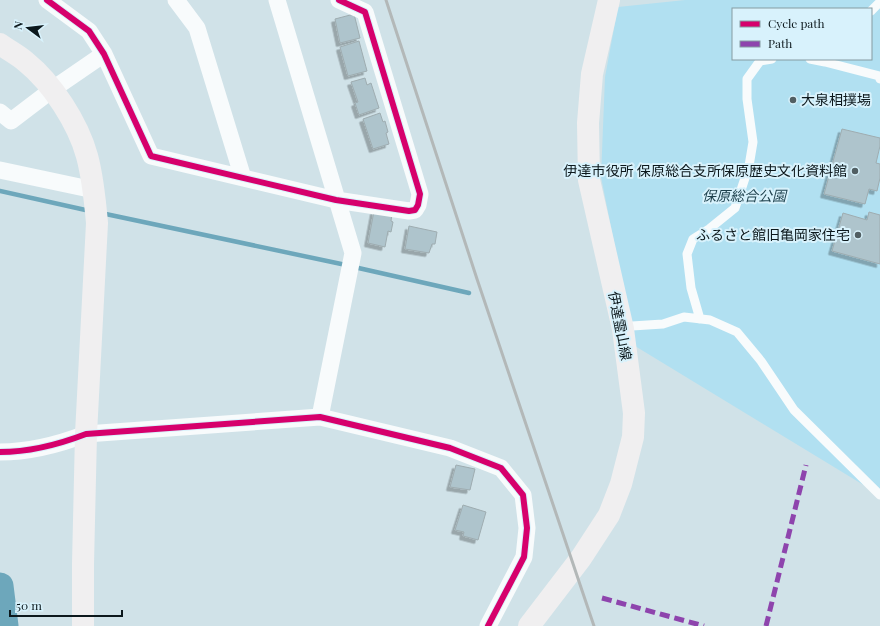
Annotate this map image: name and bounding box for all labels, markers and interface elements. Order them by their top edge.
north arrow [8,8,48,48]
legend [732,8,872,60]
text: Cycle path [768,15,825,31]
text: N [10,19,26,31]
text: Path [768,35,792,51]
place label: 大泉相撲場 [801,90,871,109]
marker: 大泉相撲場 [788,95,798,105]
place label: 伊達市役所 保原総合支所保原歴史文化資料館 [564,161,847,180]
marker: 伊達市役所 保原総合支所保原歴史文化資料館 [850,166,860,176]
park label: 保原総合公園 [702,186,788,205]
place label: ふるさと館旧亀岡家住宅 [696,225,850,244]
marker: ふるさと館旧亀岡家住宅 [853,230,863,240]
street label: 伊達霊山線 [604,290,636,362]
scale bar [10,592,122,618]
text: 50 m [16,597,42,613]

